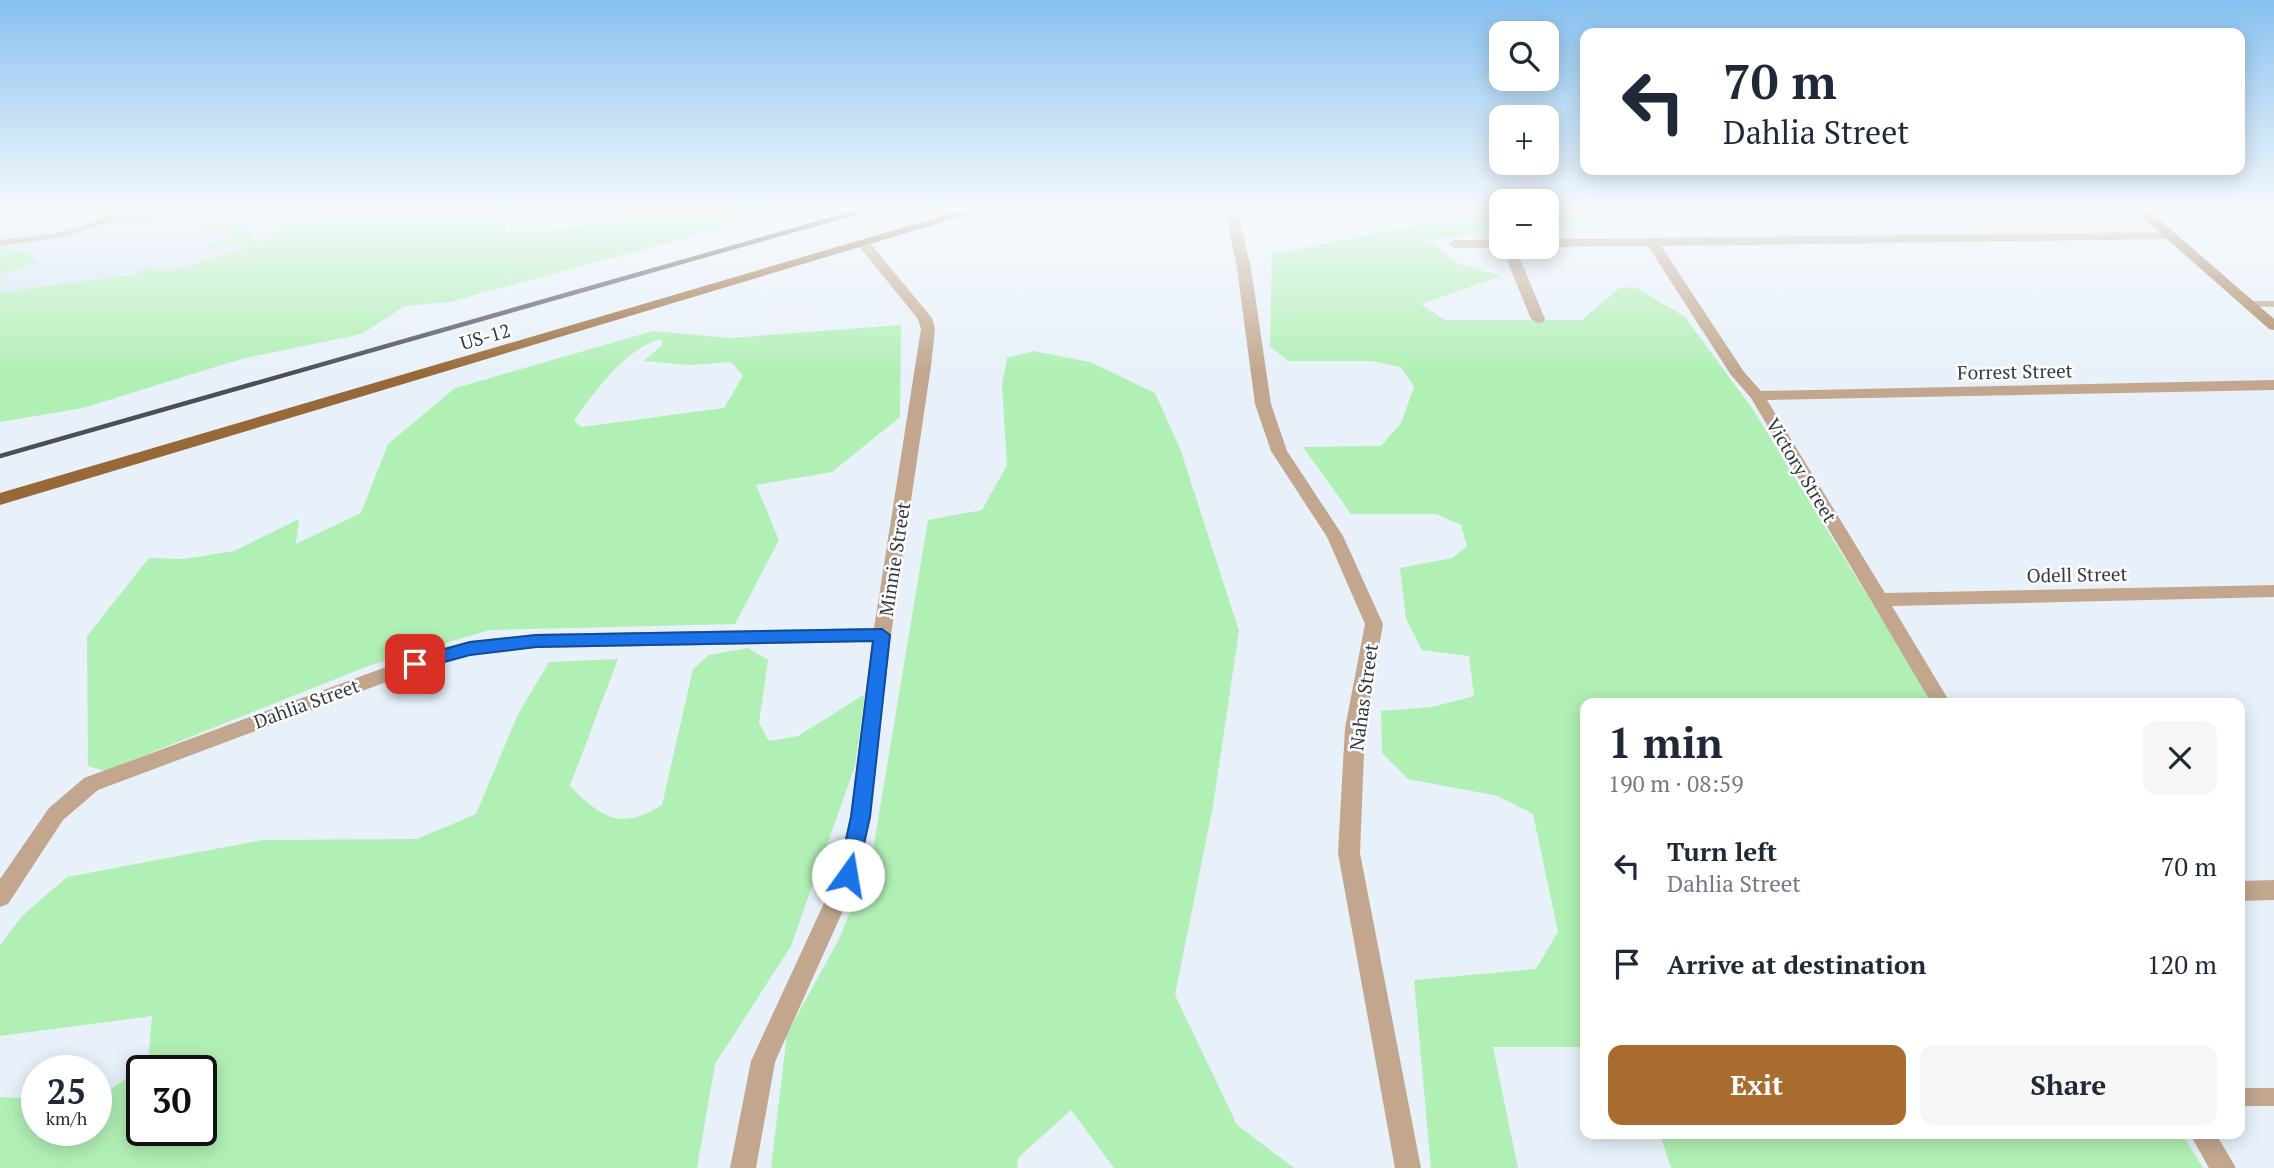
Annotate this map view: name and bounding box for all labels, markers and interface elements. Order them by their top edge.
map controls [1489,21,1559,259]
button: search [1489,21,1559,91]
text: 70 m [1723,48,1837,113]
icon: left [1608,56,1699,147]
button: + [1489,105,1559,175]
text: Dahlia Street [1723,111,1909,153]
button: − [1489,189,1559,259]
street label: US-12 [457,317,513,355]
street label: Forrest Street [1957,357,2073,385]
street label: Victory Street [1761,413,1843,527]
street label: Minnie Street [873,500,915,618]
street label: Odell Street [2026,561,2128,587]
pin [385,634,445,694]
street label: Nahas Street [1343,642,1383,752]
icon: arrive [396,645,434,683]
street label: Dahlia Street [250,672,362,734]
text: 1 min [1608,714,1723,770]
button: close [2143,721,2217,795]
text: 190 m · 08:59 [1608,768,1743,799]
text: Turn left [1667,834,1777,868]
position arrow [811,838,885,912]
icon: left [1608,847,1646,885]
text: 70 m [2161,849,2217,883]
text: Dahlia Street [1667,868,1801,899]
icon: arrive [1608,945,1646,983]
text: Arrive at destination [1667,947,1926,981]
text: 120 m [2147,947,2217,981]
button: Exit [1608,1045,1906,1125]
button: Share [1920,1045,2217,1125]
speed limit sign: 30 [126,1055,217,1146]
text: 25 [47,1068,86,1114]
text: km/h [46,1106,87,1130]

